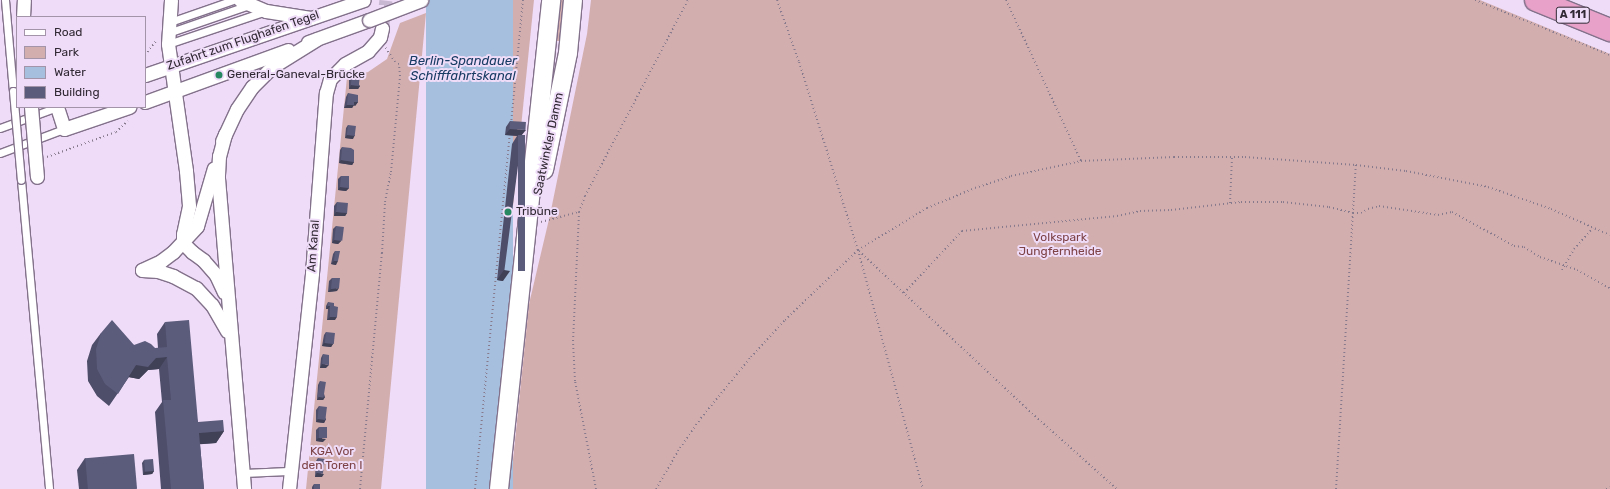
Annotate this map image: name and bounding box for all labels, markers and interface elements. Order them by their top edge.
road number: A 111 [1555,6,1591,24]
street label: Zufahrt zum Flughafen Tegel [165,8,321,74]
legend [16,16,146,108]
text: Road [54,25,82,39]
text: Park [54,45,79,59]
water label: Berlin-Spandauer Schifffahrtskanal [409,54,517,85]
text: Water [54,65,86,79]
place label: General-Ganeval-Brücke [227,68,365,82]
marker: General-Ganeval-Brücke [214,70,224,80]
text: Building [54,85,100,99]
street label: Saatwinkler Damm [531,91,567,197]
place label: Tribüne [516,205,558,219]
marker: Tribüne [503,207,513,217]
street label: Am Kanal [305,219,323,273]
park label: Volkspark Jungfernheide [1018,231,1102,259]
park label: KGA Vor den Toren I [301,445,363,473]

